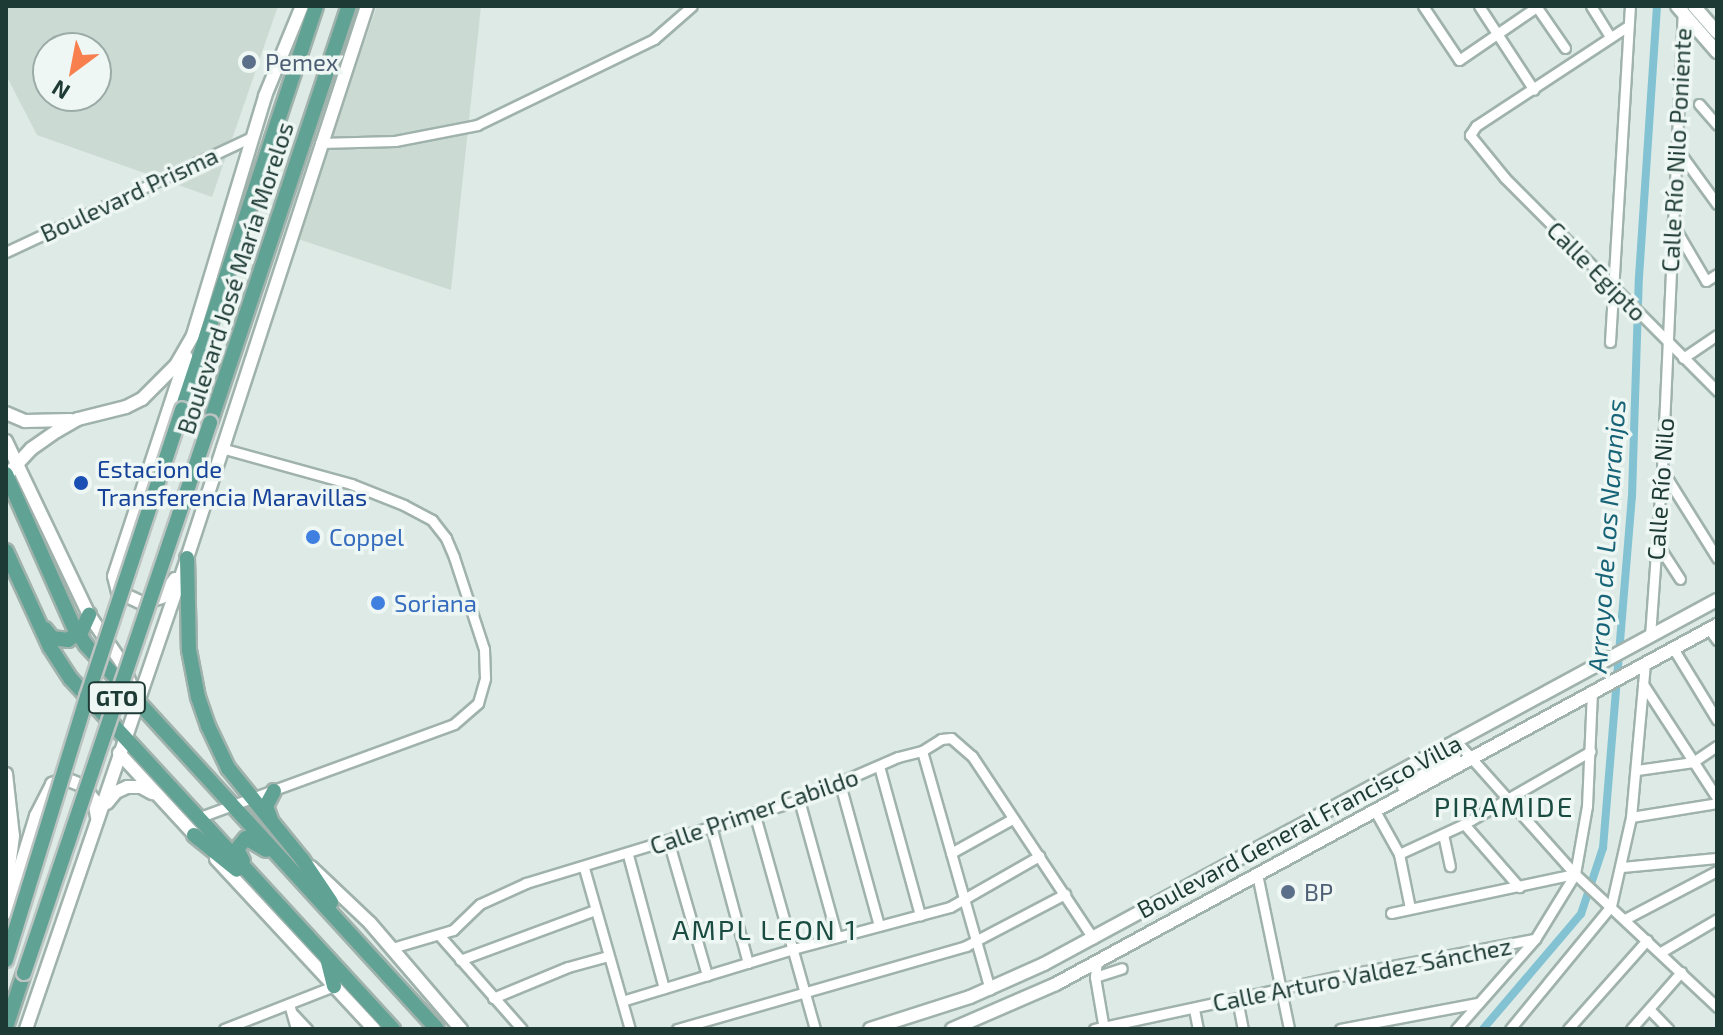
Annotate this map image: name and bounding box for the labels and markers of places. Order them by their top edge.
place label: Pemex [265,48,338,76]
marker: Pemex [240,53,258,71]
place label: Estacion de Transferencia Maravillas [97,455,367,511]
marker: Estacion de Transferencia Maravillas [72,474,90,492]
place label: Coppel [329,523,404,551]
marker: Coppel [304,528,322,546]
place label: Soriana [394,589,477,617]
marker: Soriana [369,594,387,612]
place label: BP [1304,878,1333,906]
marker: BP [1279,883,1297,901]

